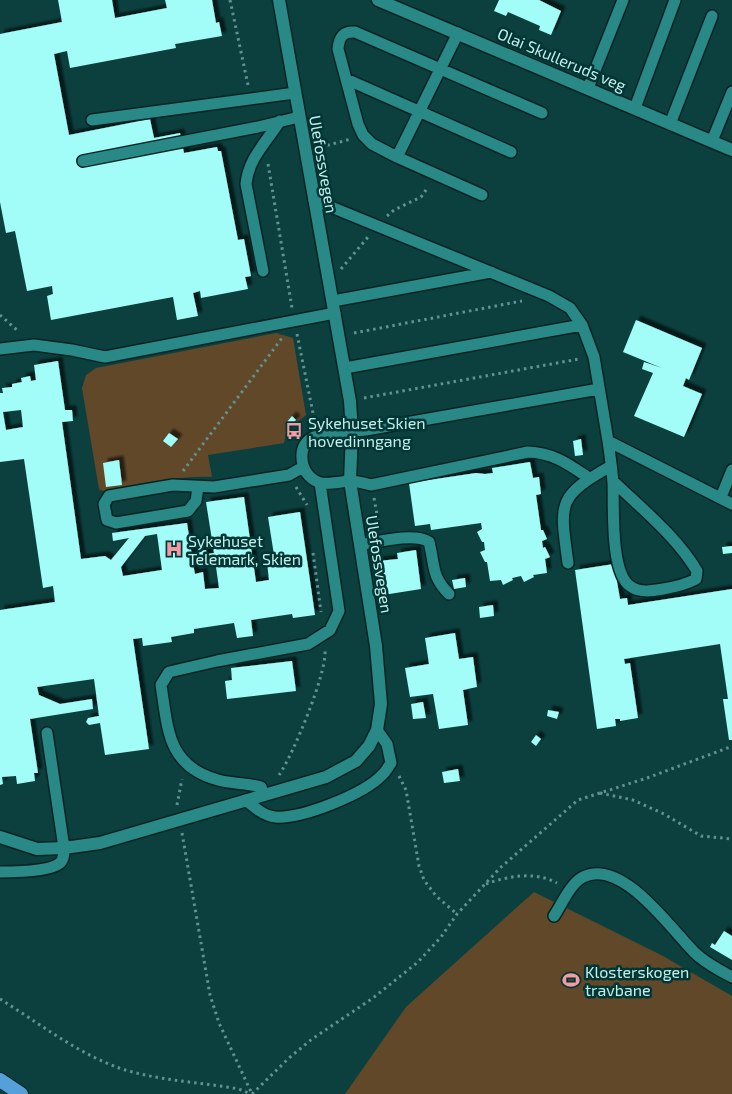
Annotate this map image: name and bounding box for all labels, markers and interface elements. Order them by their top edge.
street label: Olai Skulleruds veg [495,23,629,95]
street label: Ulefossvegen [306,114,342,214]
place label: Sykehuset Skien hovedinngang [308,413,426,450]
bus stop icon: Sykehuset Skien hovedinngang [284,421,304,441]
street label: Ulefossvegen [363,514,397,614]
place label: Sykehuset Telemark, Skien [188,531,301,568]
hospital icon: Sykehuset Telemark, Skien [164,539,184,559]
place label: Klosterskogen travbane [585,962,689,999]
sports icon: Klosterskogen travbane [561,970,581,990]

